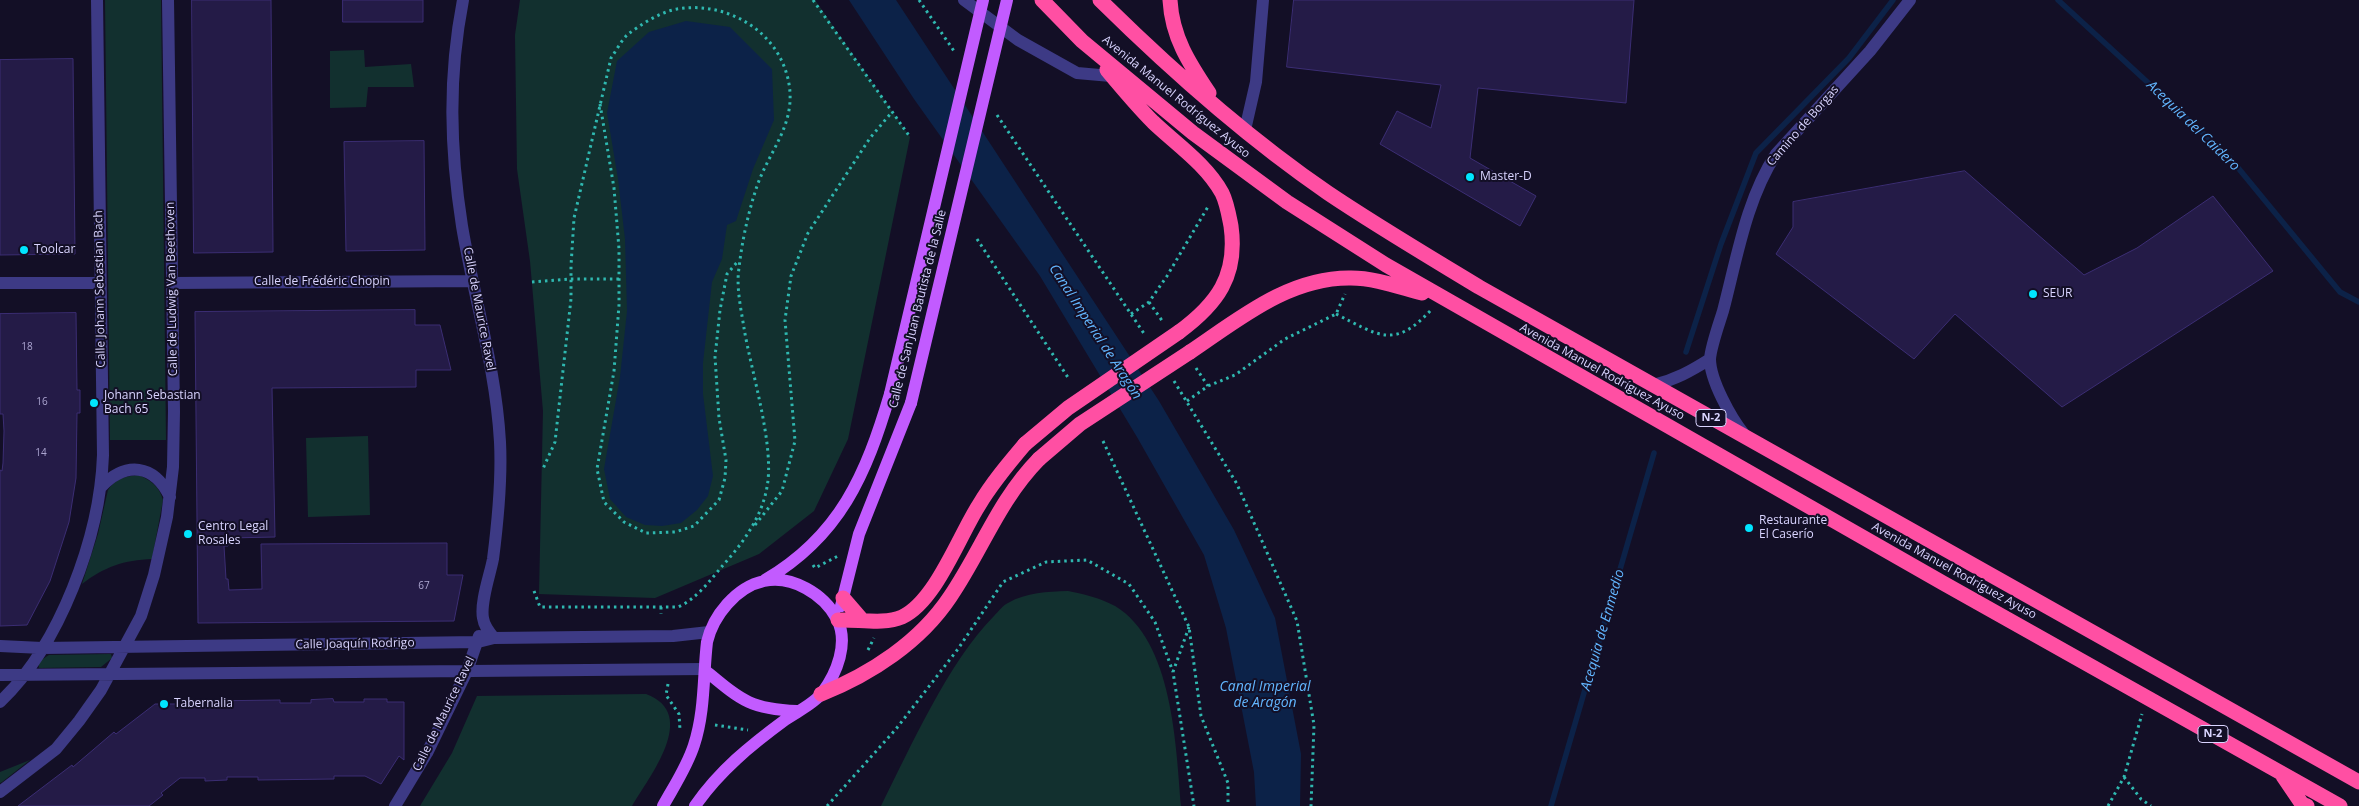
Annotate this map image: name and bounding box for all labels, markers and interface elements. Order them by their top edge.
street label: Avenida Manuel Rodríguez Ayuso [1099,33,1253,161]
water label: Acequia del Caidero [2143,77,2243,175]
street label: Camino de Borgas [1764,83,1842,169]
place label: Master-D [1480,170,1532,184]
marker: Master-D [1464,171,1476,183]
street label: Calle de Ludwig Van Beethoven [163,202,181,376]
street label: Calle de San Juan Bautista de la Salle [886,208,950,410]
street label: Calle Johann Sebastian Bach [91,210,109,368]
place label: Toolcar [34,243,75,257]
marker: Toolcar [18,244,30,256]
street label: Calle de Maurice Ravel [460,246,498,372]
water label: Canal Imperial de Aragón [1045,261,1145,403]
street label: Calle de Frédéric Chopin [254,275,390,289]
place label: SEUR [2043,287,2072,301]
marker: SEUR [2027,288,2039,300]
street label: Avenida Manuel Rodríguez Ayuso [1517,321,1687,423]
house number: 18 [21,341,33,353]
place label: Johann Sebastian Bach 65 [104,389,201,417]
house number: 16 [36,396,48,408]
marker: Johann Sebastian Bach 65 [88,397,100,409]
road number: N-2 [1696,409,1726,426]
house number: 14 [35,447,47,459]
place label: Restaurante El Caserío [1759,514,1827,542]
place label: Centro Legal Rosales [198,520,268,548]
street label: Avenida Manuel Rodríguez Ayuso [1869,520,2039,622]
marker: Restaurante El Caserío [1743,522,1755,534]
marker: Centro Legal Rosales [182,528,194,540]
water label: Acequia de Enmedio [1578,568,1628,692]
house number: 67 [418,580,430,592]
street label: Calle Joaquín Rodrigo [295,636,415,652]
street label: Calle de Maurice Ravel [410,654,478,774]
water label: Canal Imperial de Aragón [1220,679,1310,712]
place label: Tabernalia [174,697,233,711]
marker: Tabernalia [158,698,170,710]
road number: N-2 [2198,726,2228,742]

